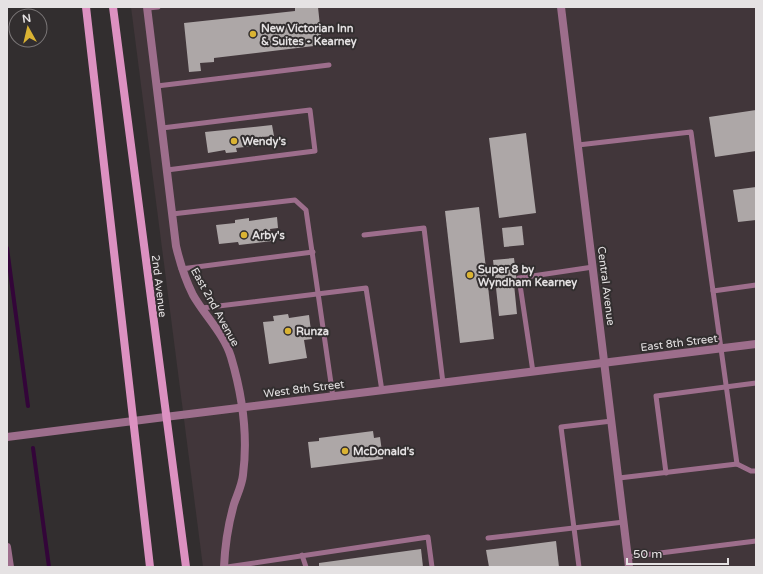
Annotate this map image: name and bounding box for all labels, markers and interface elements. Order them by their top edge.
north arrow [8,8,48,48]
text: N [21,12,32,26]
place label: New Victorian Inn & Suites - Kearney [261,22,357,49]
marker: New Victorian Inn & Suites - Kearney [248,29,258,39]
place label: Wendy's [242,135,287,149]
marker: Wendy's [229,136,239,146]
place label: Arby's [252,229,286,243]
marker: Arby's [239,230,249,240]
street label: Central Avenue [595,246,617,326]
street label: 2nd Avenue [149,254,169,318]
place label: Super 8 by Wyndham Kearney [478,263,577,290]
street label: East 2nd Avenue [188,265,242,349]
marker: Super 8 by Wyndham Kearney [465,270,475,280]
place label: Runza [296,325,329,338]
marker: Runza [283,326,293,336]
street label: East 8th Street [640,332,718,354]
street label: West 8th Street [263,378,345,400]
place label: McDonald's [353,445,415,458]
marker: McDonald's [340,446,350,456]
scale bar [627,540,728,566]
text: 50 m [633,547,662,561]

